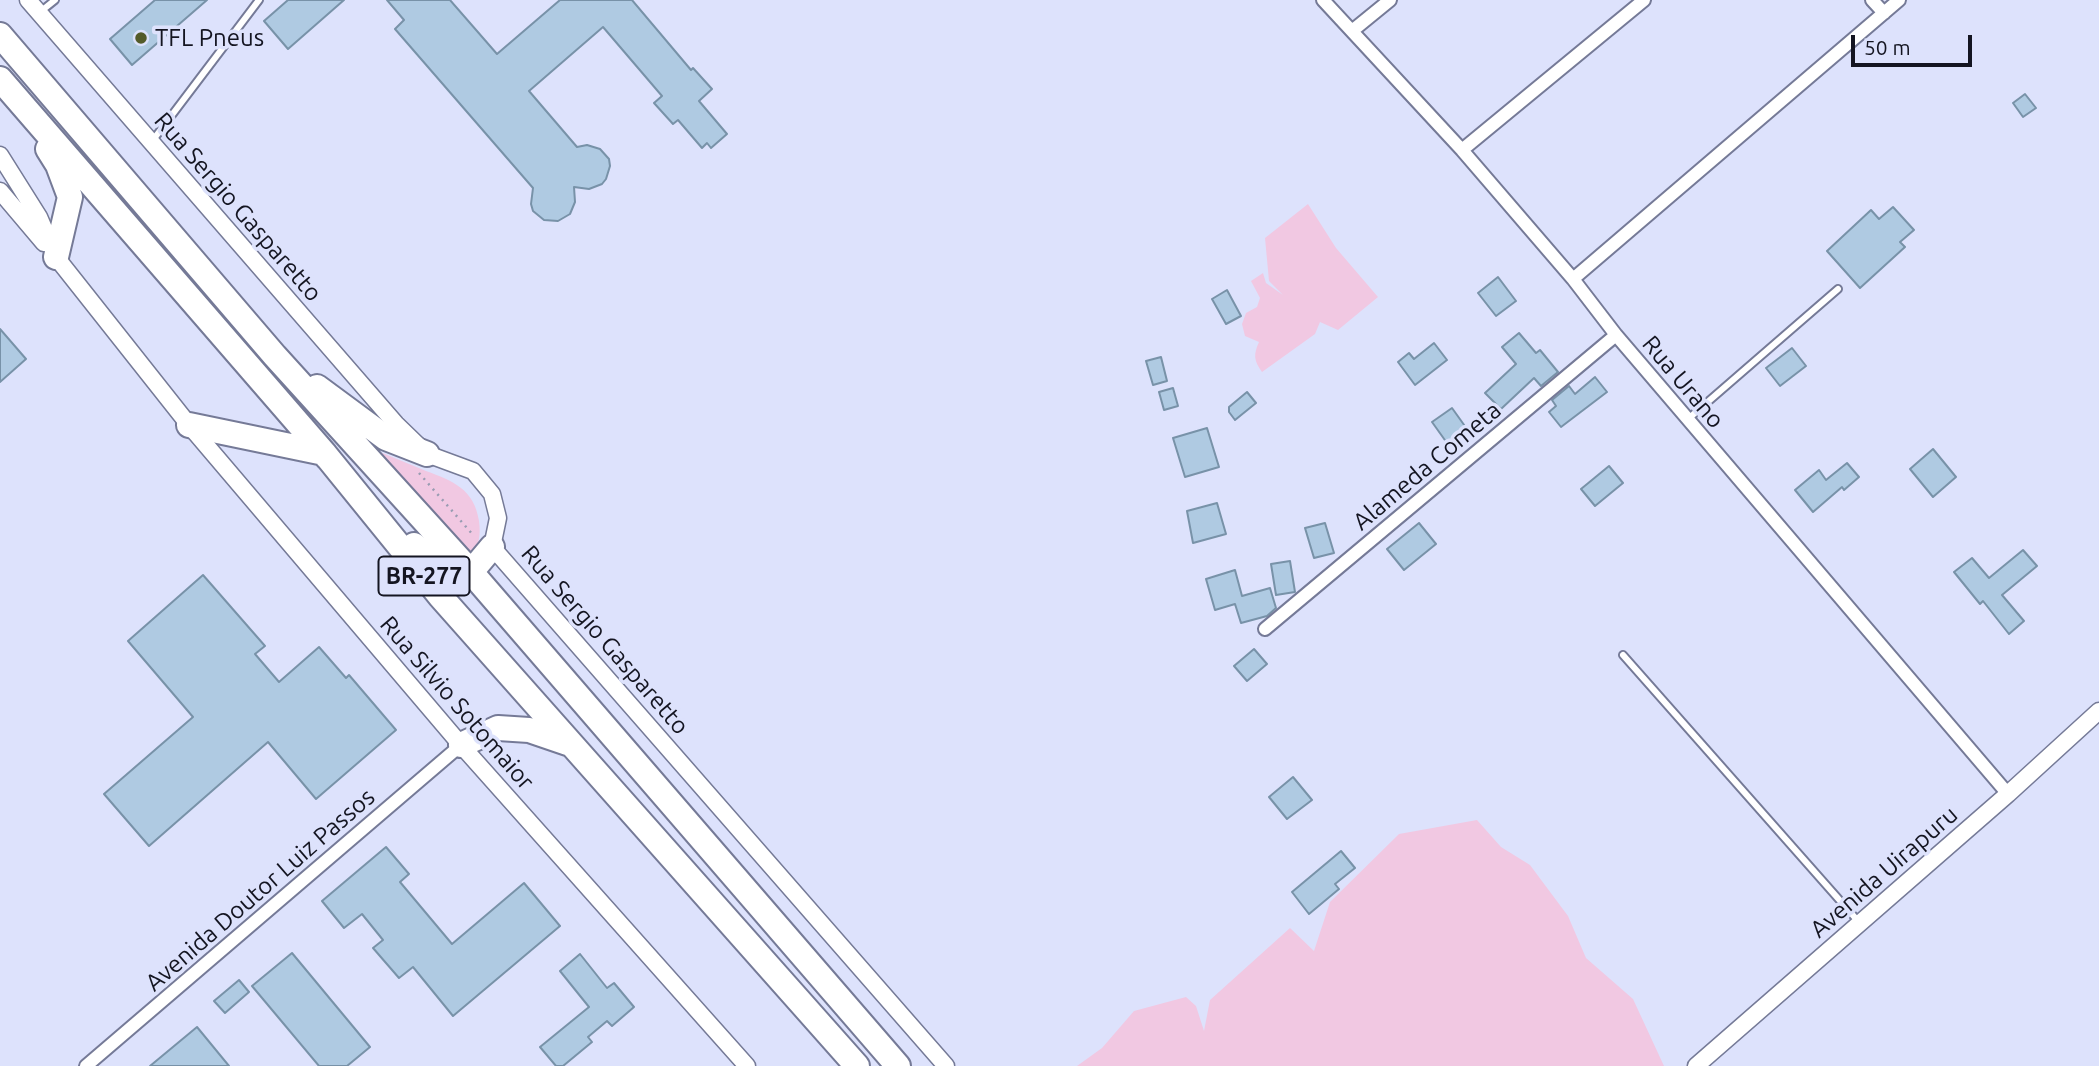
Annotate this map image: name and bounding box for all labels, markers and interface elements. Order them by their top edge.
scale bar [1854,21,1975,65]
place label: TFL Pneus [155,24,264,52]
marker: TFL Pneus [133,30,149,46]
text: 50 m [1864,35,1911,59]
street label: Rua Sergio Gasparetto [148,107,328,307]
street label: Rua Urano [1636,330,1730,434]
street label: Alameda Cometa [1347,396,1507,536]
street label: Rua Sergio Gasparetto [515,540,695,740]
road number: BR-277 [378,556,470,596]
street label: Rua Silvio Sotomaior [374,610,540,796]
street label: Avenida Doutor Luiz Passos [139,783,381,997]
street label: Avenida Uirapuru [1804,800,1964,944]

